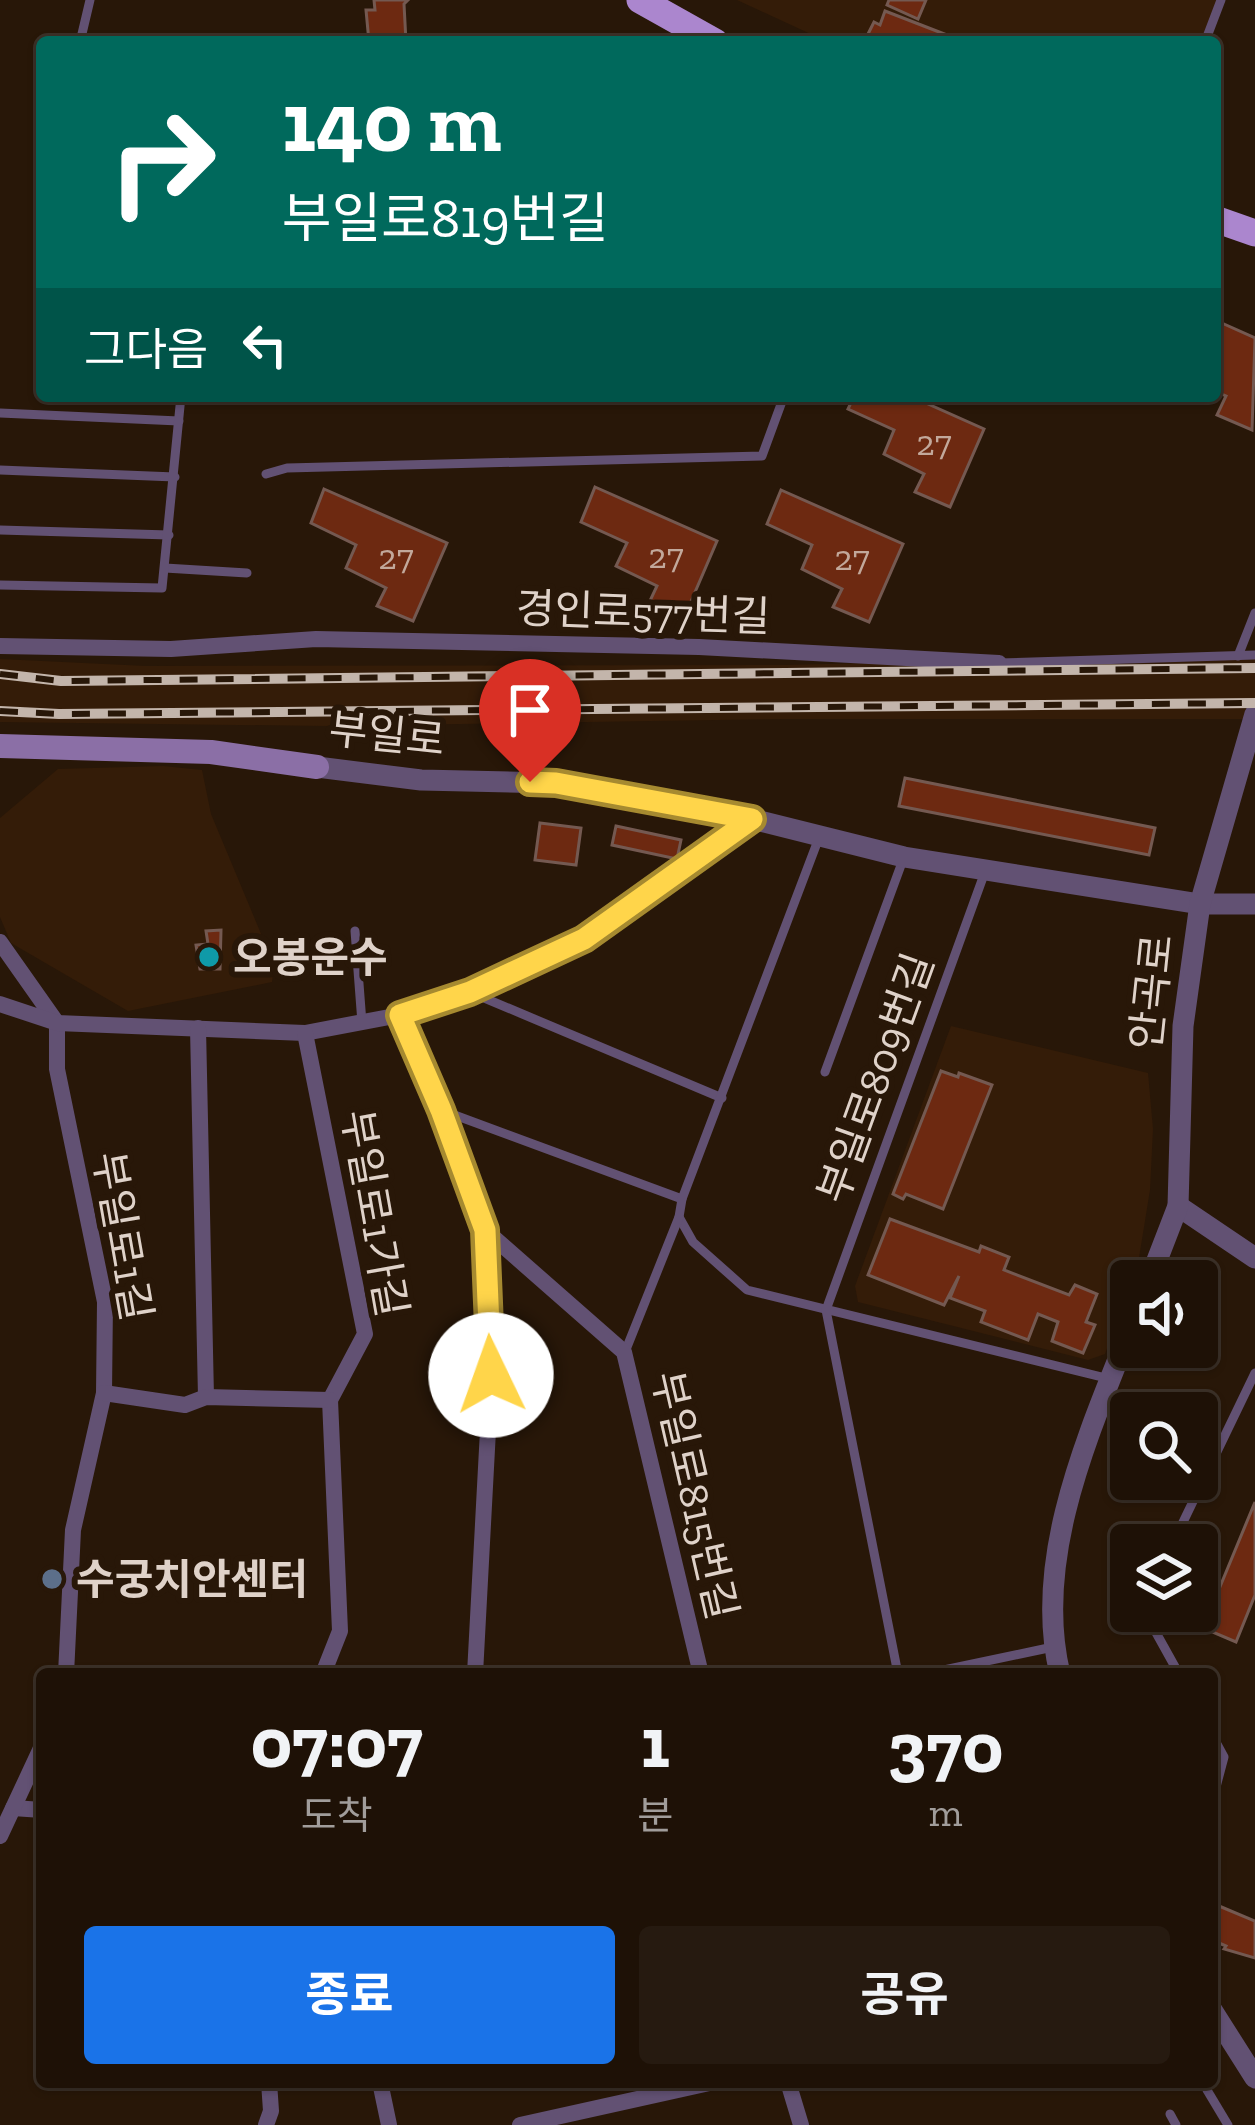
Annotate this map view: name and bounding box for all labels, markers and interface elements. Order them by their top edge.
text: 140 m [282,72,502,173]
icon: right [84,84,240,240]
text: 부일로819번길 [282,186,609,251]
icon: left [232,312,298,378]
text: 그다음 [84,323,208,377]
house number: 27 [916,421,952,464]
house number: 27 [648,534,684,577]
house number: 27 [378,535,414,578]
house number: 27 [834,536,870,579]
street label: 경인로577번길 [515,583,771,642]
pin [479,659,581,782]
icon: arrive [497,677,563,743]
street label: 부일로 [327,703,447,766]
place label: 오봉운수 [233,932,388,983]
street label: 안곡로 [1120,932,1183,1052]
marker: 오봉운수 [196,944,222,970]
street label: 부일로809번길 [807,946,944,1210]
street label: 부일로1가길 [331,1106,418,1321]
street label: 부일로1길 [83,1148,162,1325]
map controls [1110,1260,1218,1632]
button: sound [1110,1260,1218,1368]
position arrow [428,1312,554,1438]
street label: 부일로815번길 [641,1366,748,1624]
button: search [1110,1392,1218,1500]
button: layers [1110,1524,1218,1632]
place label: 수궁치안센터 [76,1554,308,1605]
marker: 수궁치안센터 [39,1566,65,1592]
text: 07:07 [251,1699,423,1785]
text: 1 [641,1699,670,1785]
text: 370 [888,1704,1003,1790]
text: m [929,1789,962,1836]
text: 도착 [301,1792,373,1839]
text: 분 [637,1792,673,1839]
button: 종료 [84,1926,615,2064]
button: 공유 [639,1926,1170,2064]

